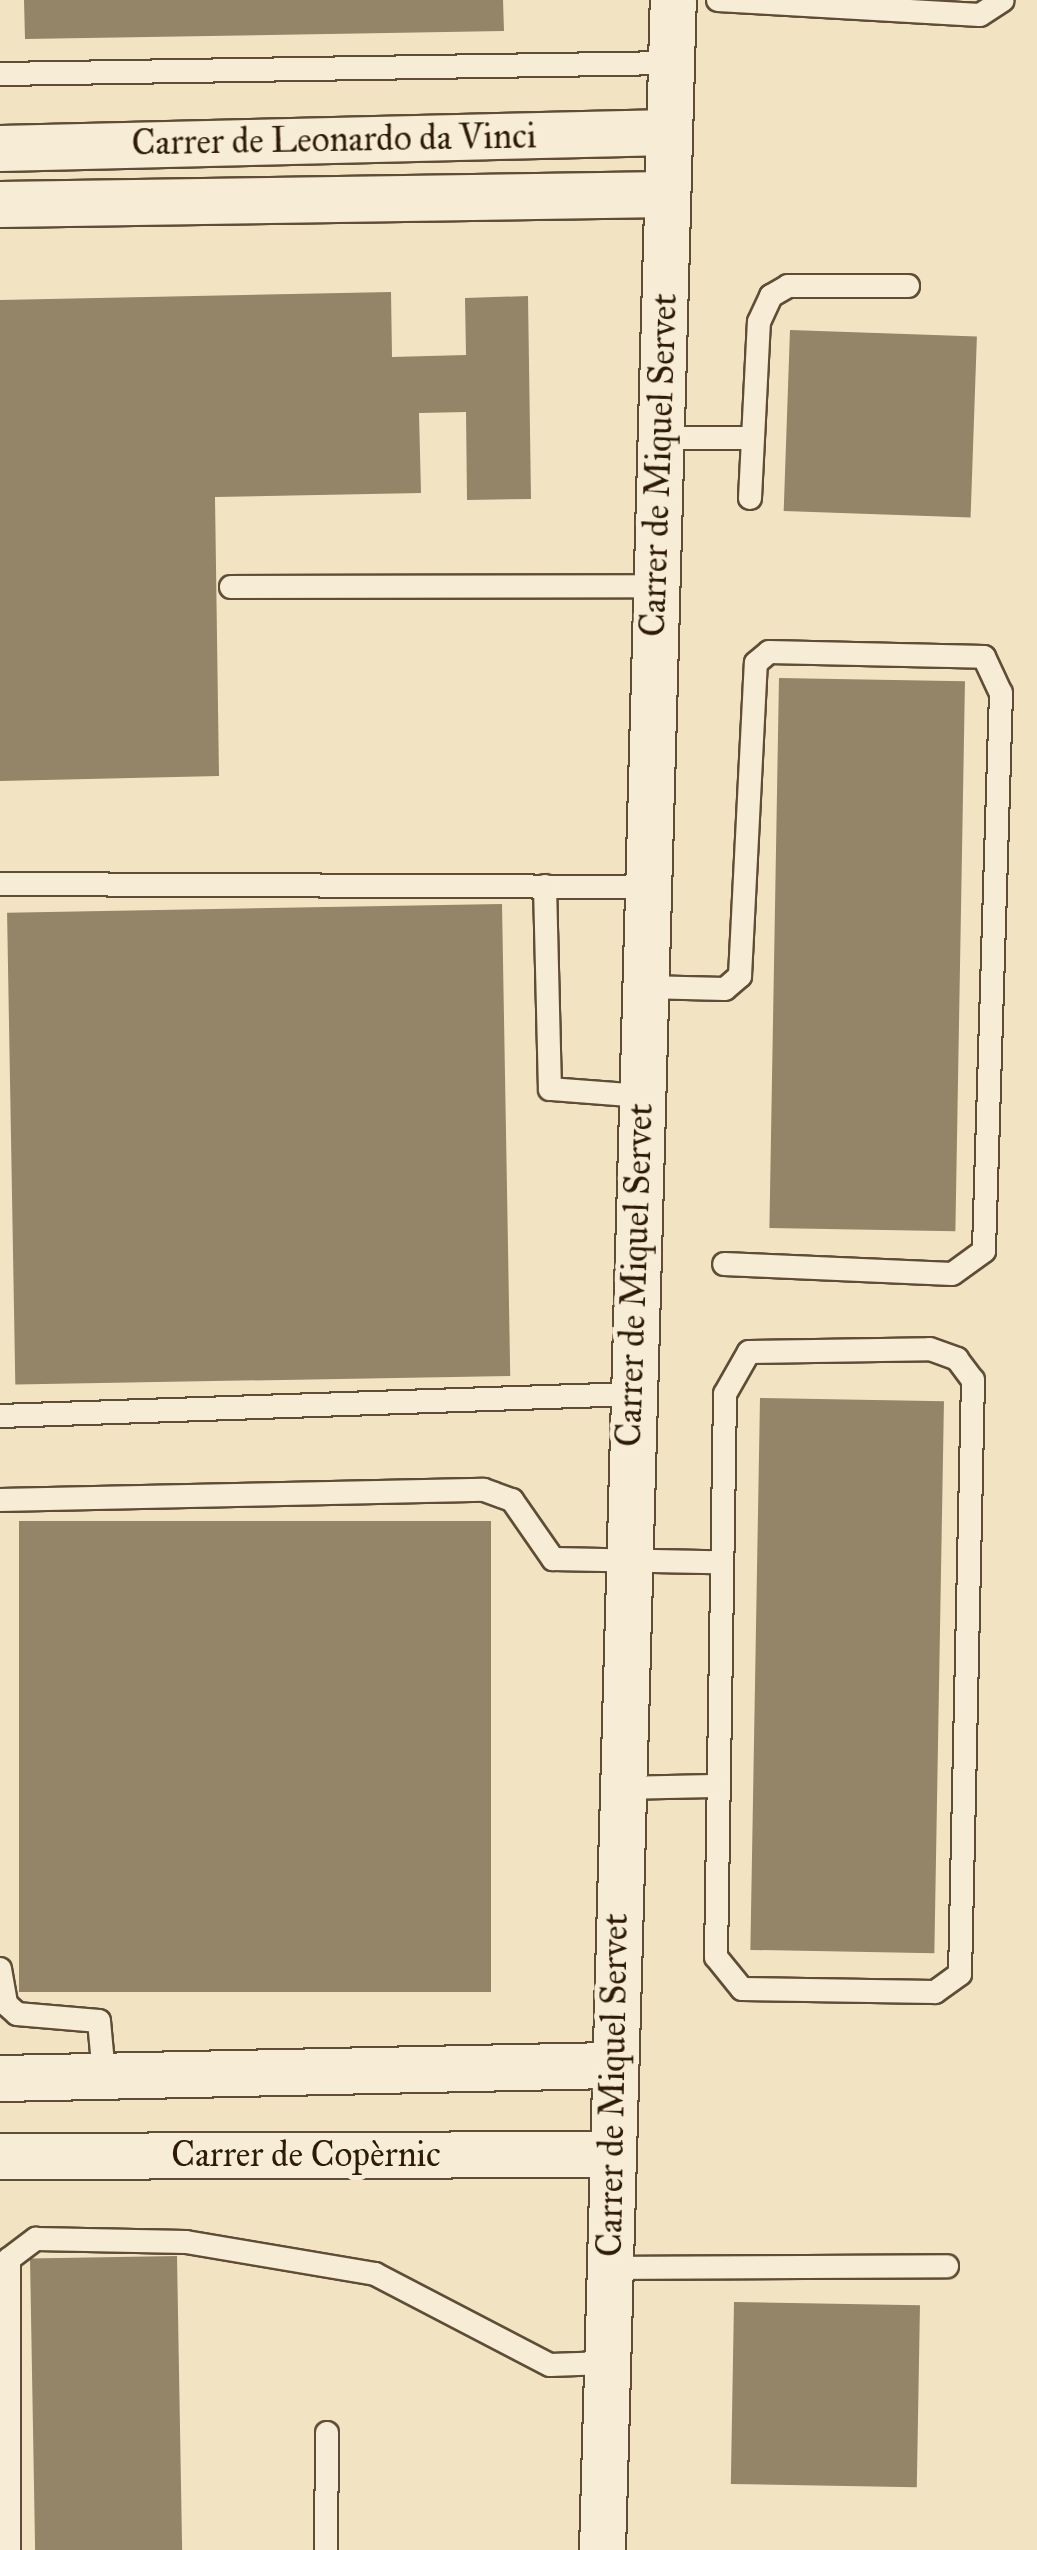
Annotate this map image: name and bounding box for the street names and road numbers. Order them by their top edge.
street label: Carrer de Leonardo da Vinci [131,115,537,165]
street label: Carrer de Miquel Servet [632,293,686,637]
street label: Carrer de Miquel Servet [608,1103,662,1447]
street label: Carrer de Miquel Servet [589,1913,637,2257]
street label: Carrer de Copèrnic [171,2134,441,2176]

